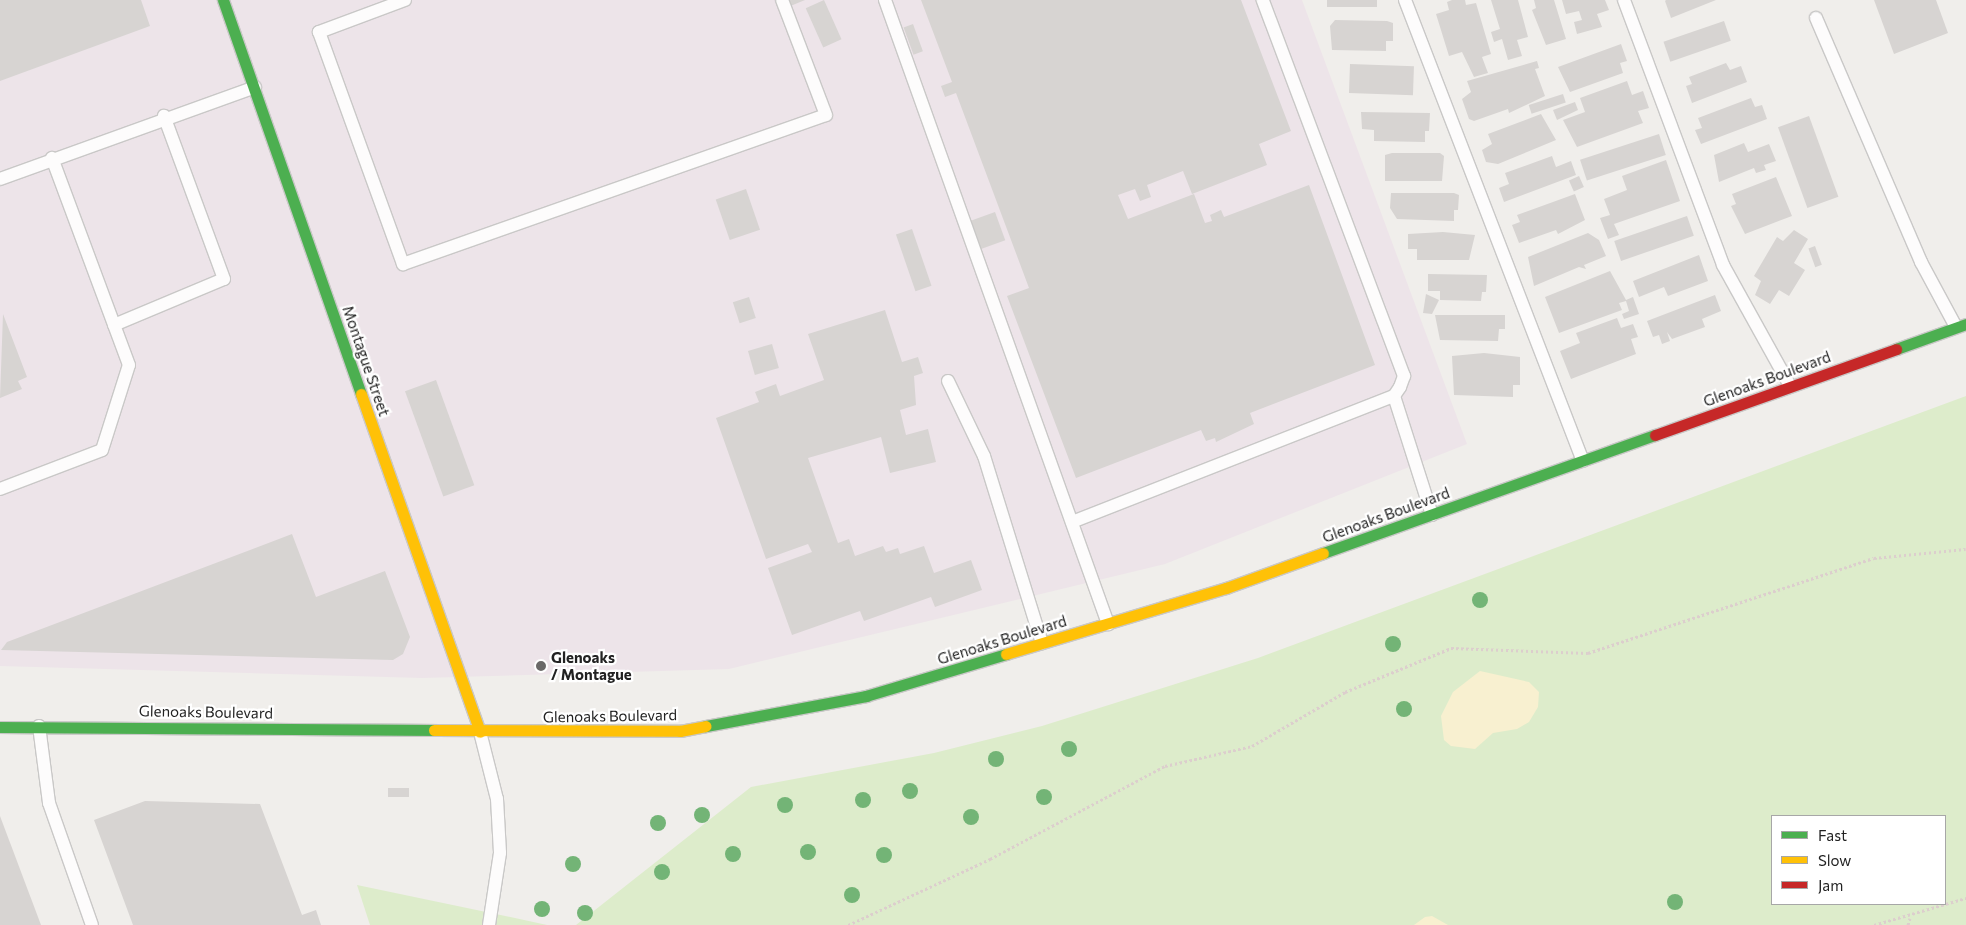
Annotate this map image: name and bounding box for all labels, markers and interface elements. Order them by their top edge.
street label: Montague Street [339,303,393,419]
street label: Glenoaks Boulevard [1701,348,1833,410]
street label: Glenoaks Boulevard [1320,484,1452,546]
street label: Glenoaks Boulevard [935,612,1069,668]
place label: Glenoaks / Montague [551,648,632,683]
marker: Glenoaks / Montague [535,660,547,672]
street label: Glenoaks Boulevard [139,702,273,722]
street label: Glenoaks Boulevard [543,706,677,726]
legend [1771,815,1946,905]
text: Fast [1818,826,1847,844]
text: Slow [1818,851,1851,869]
text: Jam [1818,876,1843,894]

